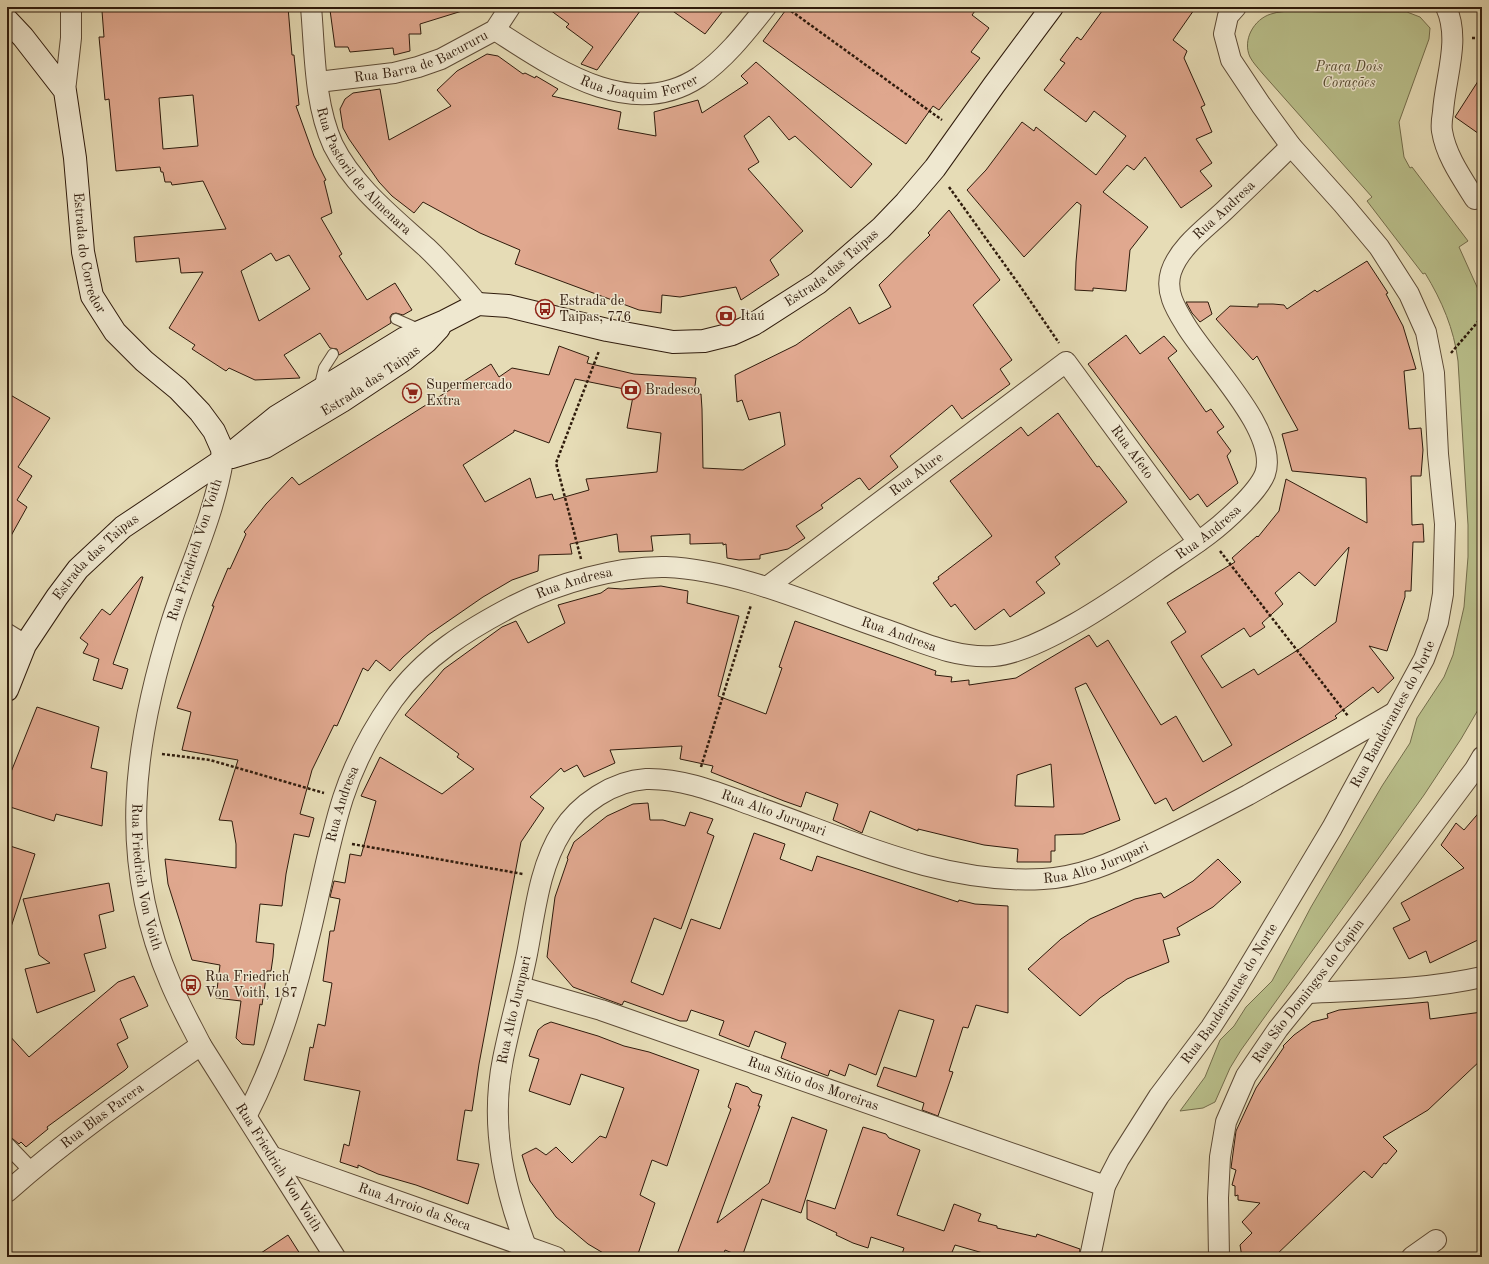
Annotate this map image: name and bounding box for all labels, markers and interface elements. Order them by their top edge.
street label: Rua Barra de Bacururu [353,28,491,85]
park label: Praça Dois Corações [1314,60,1383,90]
street label: Rua Joaquim Ferrer [578,72,701,101]
street label: Rua Pastoril de Almenara [314,106,414,238]
street label: Rua Andresa [1190,178,1258,242]
street label: Estrada do Corredor [71,192,108,316]
street label: Estrada das Taipas [782,227,881,310]
place label: Estrada de Taipas, 776 [559,294,631,324]
bus stop icon: Estrada de Taipas, 776 [534,298,556,320]
bank icon: Itaú [715,305,737,327]
place label: Itaú [740,309,765,323]
street label: Estrada das Taipas [319,343,423,419]
place label: Supermercado Extra [426,378,512,408]
bank icon: Bradesco [620,379,642,401]
supermarket icon: Supermercado Extra [401,382,423,404]
place label: Bradesco [645,383,700,397]
street label: Rua Afeto [1108,423,1156,481]
street label: Rua Alure [887,450,946,499]
street label: Rua Friedrich Von Voith [165,477,225,623]
street label: Rua Andresa [1173,503,1244,562]
street label: Estrada das Taipas [50,512,141,603]
street label: Rua Andresa [534,565,614,601]
street label: Rua Andresa [859,615,938,654]
street label: Rua Bandeirantes do Norte [1348,639,1437,790]
street label: Rua Andresa [324,764,361,844]
street label: Rua Alto Jurupari [719,787,828,839]
street label: Rua Friedrich Von Voith [129,803,164,952]
street label: Rua Alto Jurupari [1042,839,1151,886]
street label: Rua São Domingos do Capim [1250,917,1367,1066]
street label: Rua Bandeirantes do Norte [1179,921,1280,1067]
street label: Rua Alto Jurupari [495,954,533,1065]
place label: Rua Friedrich Von Voith, 187 [205,970,298,1000]
bus stop icon: Rua Friedrich Von Voith, 187 [180,974,202,996]
street label: Rua Sítio dos Moreiras [746,1055,881,1113]
street label: Rua Blas Parera [58,1081,146,1151]
street label: Rua Friedrich Von Voith [233,1101,324,1235]
street label: Rua Arroio da Seca [356,1181,473,1233]

